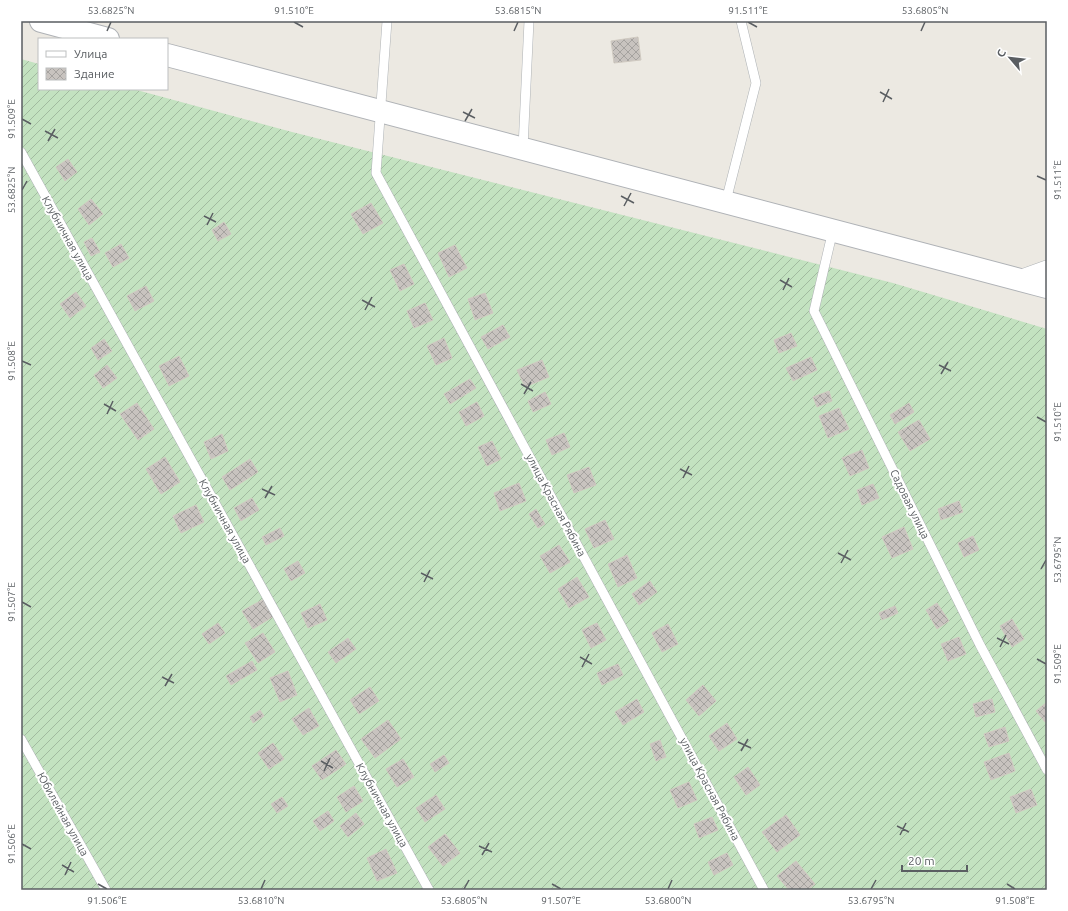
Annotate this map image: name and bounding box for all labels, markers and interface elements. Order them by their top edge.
text: 53.6825°N [88,5,134,16]
text: 91.510°E [274,5,314,16]
text: 53.6815°N [495,5,541,16]
text: 91.511°E [728,5,768,16]
text: 53.6805°N [902,5,948,16]
legend [38,38,168,90]
north arrow [990,38,1030,78]
text: Улица [74,47,107,60]
text: С [994,47,1008,59]
text: Здание [74,67,115,80]
text: 91.509°E [6,99,17,139]
text: 91.511°E [1052,160,1063,200]
text: 53.6825°N [6,167,17,213]
street label: Клубничная улица [40,194,96,282]
text: 91.508°E [6,341,17,381]
text: 91.510°E [1052,402,1063,442]
street label: улица Красная Рябина [524,452,588,558]
street label: Садовая улица [888,467,932,541]
street label: Клубничная улица [197,477,253,565]
text: 53.6795°N [1052,537,1063,583]
text: 91.507°E [6,582,17,622]
text: 91.509°E [1052,644,1063,684]
street label: улица Красная Рябина [678,736,742,842]
street label: Клубничная улица [354,761,410,849]
street label: Юбилейная улица [35,770,91,858]
text: 91.506°E [6,824,17,864]
scale bar [902,847,967,873]
text: 20 m [908,854,935,867]
text: 91.506°E [87,895,127,906]
text: 53.6810°N [238,895,284,906]
text: 53.6805°N [441,895,487,906]
text: 91.507°E [541,895,581,906]
text: 53.6800°N [645,895,691,906]
text: 53.6795°N [848,895,894,906]
text: 91.508°E [995,895,1035,906]

